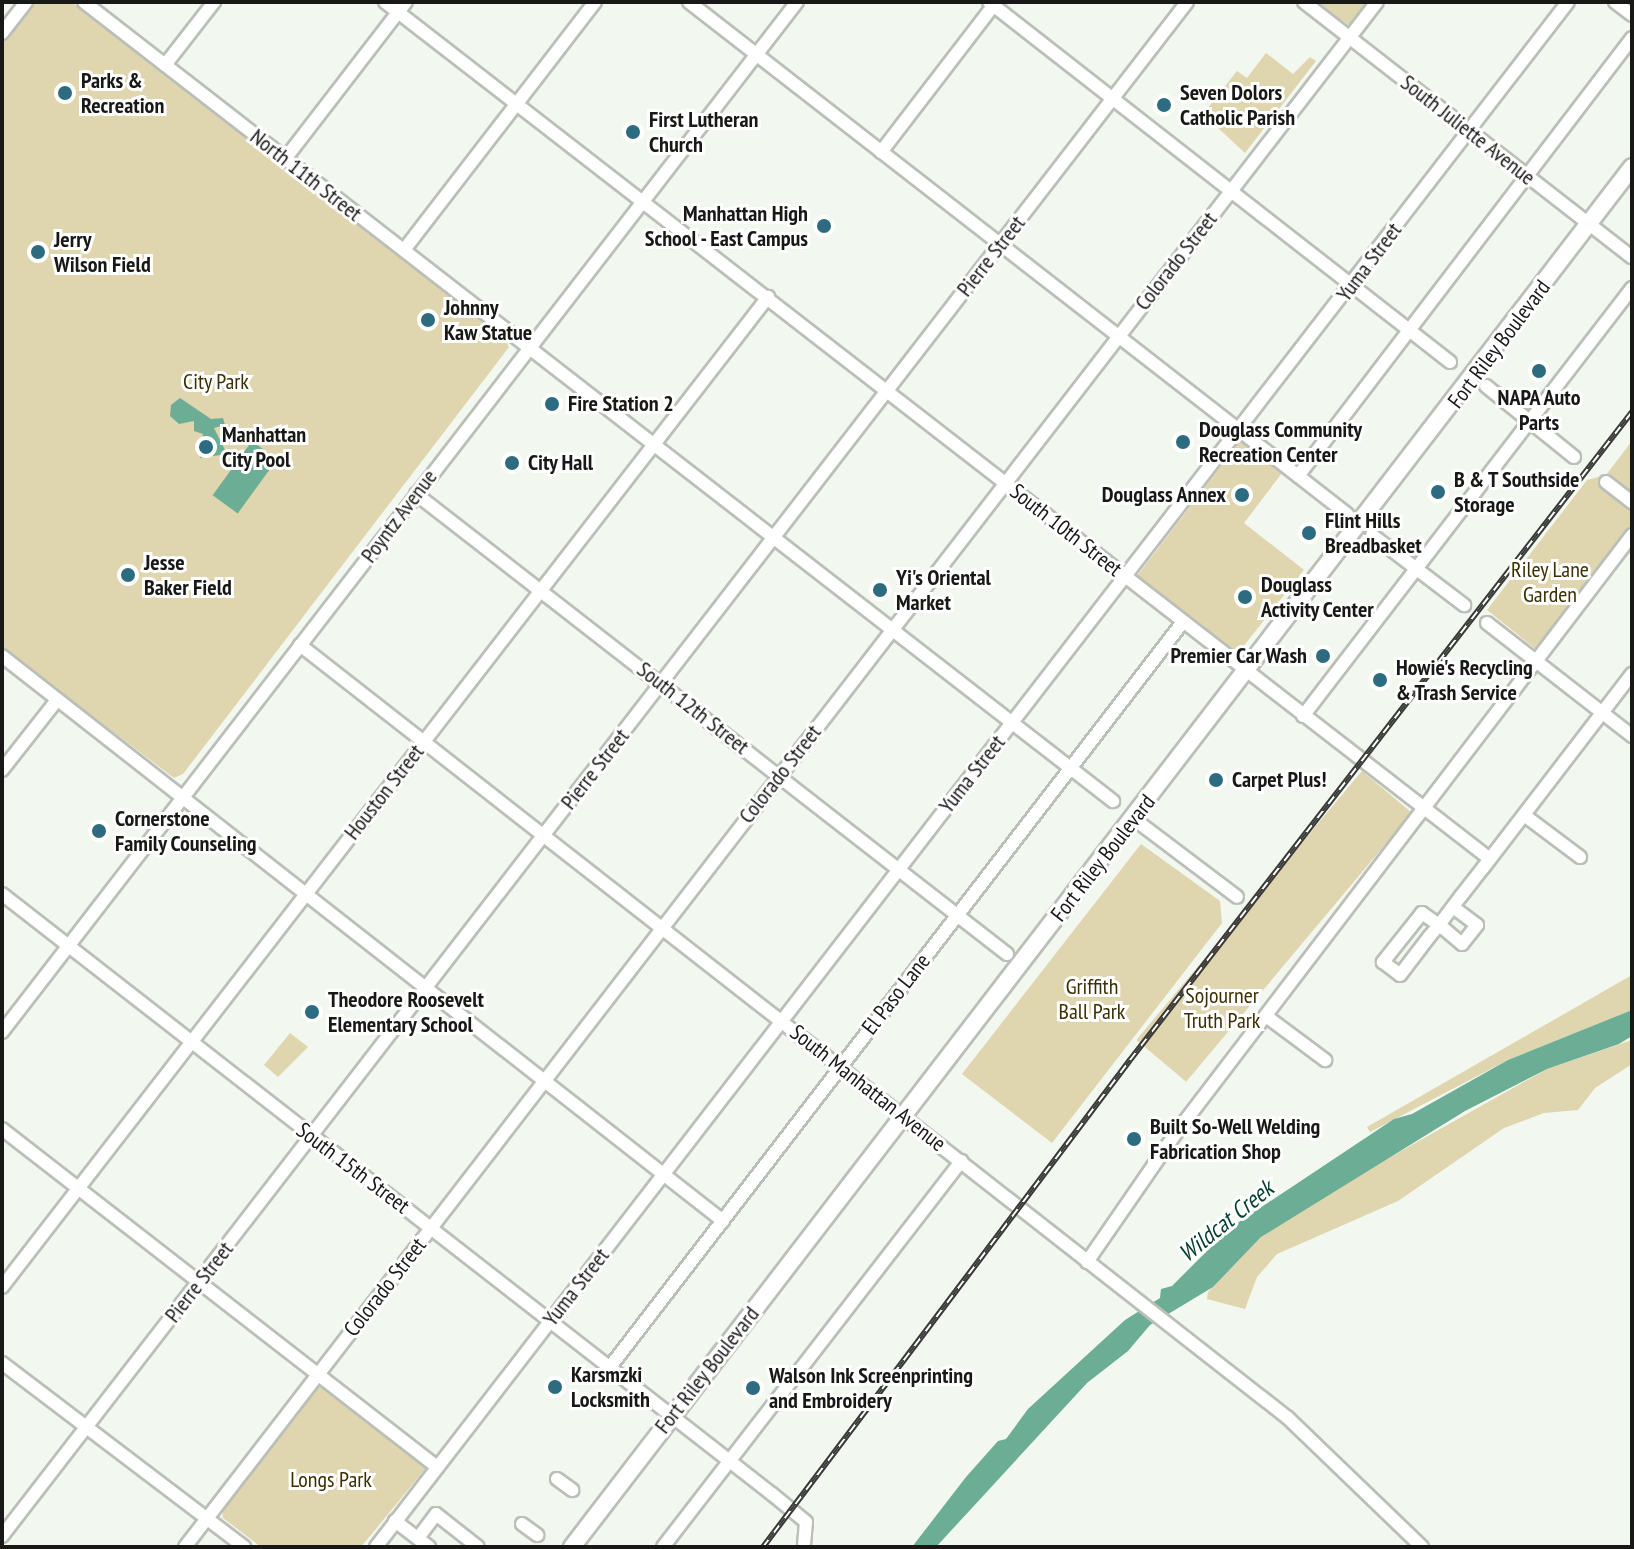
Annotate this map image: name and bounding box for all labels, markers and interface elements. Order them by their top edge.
place label: Parks & Recreation [81,67,164,118]
street label: South Juliette Avenue [1395,69,1541,191]
place label: Seven Dolors Catholic Parish [1180,79,1296,130]
marker: Parks & Recreation [56,84,74,102]
marker: Seven Dolors Catholic Parish [1155,96,1173,114]
place label: First Lutheran Church [649,106,758,158]
street label: North 11th Street [245,123,367,227]
marker: First Lutheran Church [624,123,642,141]
place label: Manhattan High School - East Campus [642,200,808,252]
street label: Colorado Street [1129,207,1223,315]
street label: Pierre Street [951,210,1031,302]
marker: Manhattan High School - East Campus [815,217,833,235]
street label: Yuma Street [1331,217,1407,307]
place label: Jerry Wilson Field [54,226,151,278]
marker: Jerry Wilson Field [29,243,47,261]
street label: Fort Riley Boulevard [1442,275,1556,413]
place label: Johnny Kaw Statue [444,294,533,346]
marker: Johnny Kaw Statue [419,311,437,329]
marker: NAPA Auto Parts [1530,362,1548,380]
park label: City Park [183,369,249,395]
place label: NAPA Auto Parts [1497,384,1581,436]
place label: Fire Station 2 [568,391,674,417]
marker: Fire Station 2 [543,395,561,413]
place label: Douglass Community Recreation Center [1199,416,1362,468]
place label: Manhattan City Pool [222,421,306,472]
marker: Douglass Community Recreation Center [1174,433,1192,451]
marker: Manhattan City Pool [197,438,215,456]
place label: City Hall [528,450,594,476]
marker: City Hall [503,454,521,472]
street label: Poyntz Avenue [355,464,443,568]
place label: B & T Southside Storage [1454,466,1581,518]
street label: South 10th Street [1005,478,1127,582]
place label: Douglass Annex [1101,482,1226,508]
marker: B & T Southside Storage [1429,483,1447,501]
marker: Douglass Annex [1233,486,1251,504]
place label: Flint Hills Breadbasket [1325,507,1422,558]
marker: Flint Hills Breadbasket [1300,524,1318,542]
place label: Jesse Baker Field [144,549,232,600]
park label: Riley Lane Garden [1511,556,1589,608]
place label: Yi's Oriental Market [896,564,991,616]
marker: Jesse Baker Field [119,566,137,584]
place label: Douglass Activity Center [1261,571,1375,622]
marker: Yi's Oriental Market [871,581,889,599]
marker: Douglass Activity Center [1236,588,1254,606]
place label: Premier Car Wash [1170,643,1307,669]
marker: Premier Car Wash [1314,647,1332,665]
place label: Howie's Recycling & Trash Service [1396,654,1533,706]
street label: South 12th Street [632,656,754,760]
marker: Howie's Recycling & Trash Service [1371,671,1389,689]
street label: Colorado Street [733,720,827,828]
street label: Pierre Street [555,723,635,815]
street label: Yuma Street [933,730,1011,818]
street label: Houston Street [339,739,429,845]
place label: Carpet Plus! [1232,767,1326,793]
marker: Carpet Plus! [1207,771,1225,789]
street label: Fort Riley Boulevard [1045,789,1161,927]
place label: Cornerstone Family Counseling [115,805,257,856]
marker: Cornerstone Family Counseling [90,822,108,840]
street label: El Paso Lane [856,948,936,1040]
park label: Griffith Ball Park [1059,973,1125,1024]
park label: Sojourner Truth Park [1184,982,1260,1034]
place label: Theodore Roosevelt Elementary School [328,986,484,1038]
marker: Theodore Roosevelt Elementary School [303,1003,321,1021]
street label: South Manhattan Avenue [785,1019,951,1157]
place label: Built So-Well Welding Fabrication Shop [1150,1113,1321,1164]
street label: South 15th Street [291,1117,415,1219]
marker: Built So-Well Welding Fabrication Shop [1125,1130,1143,1148]
water label: Wildcat Creek [1173,1174,1279,1268]
street label: Colorado Street [338,1233,432,1341]
street label: Pierre Street [159,1236,239,1328]
street label: Yuma Street [537,1243,615,1331]
street label: Fort Riley Boulevard [649,1301,765,1439]
place label: Karsmzki Locksmith [571,1361,650,1412]
place label: Walson Ink Screenprinting and Embroidery [769,1362,973,1414]
marker: Karsmzki Locksmith [546,1378,564,1396]
marker: Walson Ink Screenprinting and Embroidery [744,1379,762,1397]
park label: Longs Park [290,1467,372,1493]

